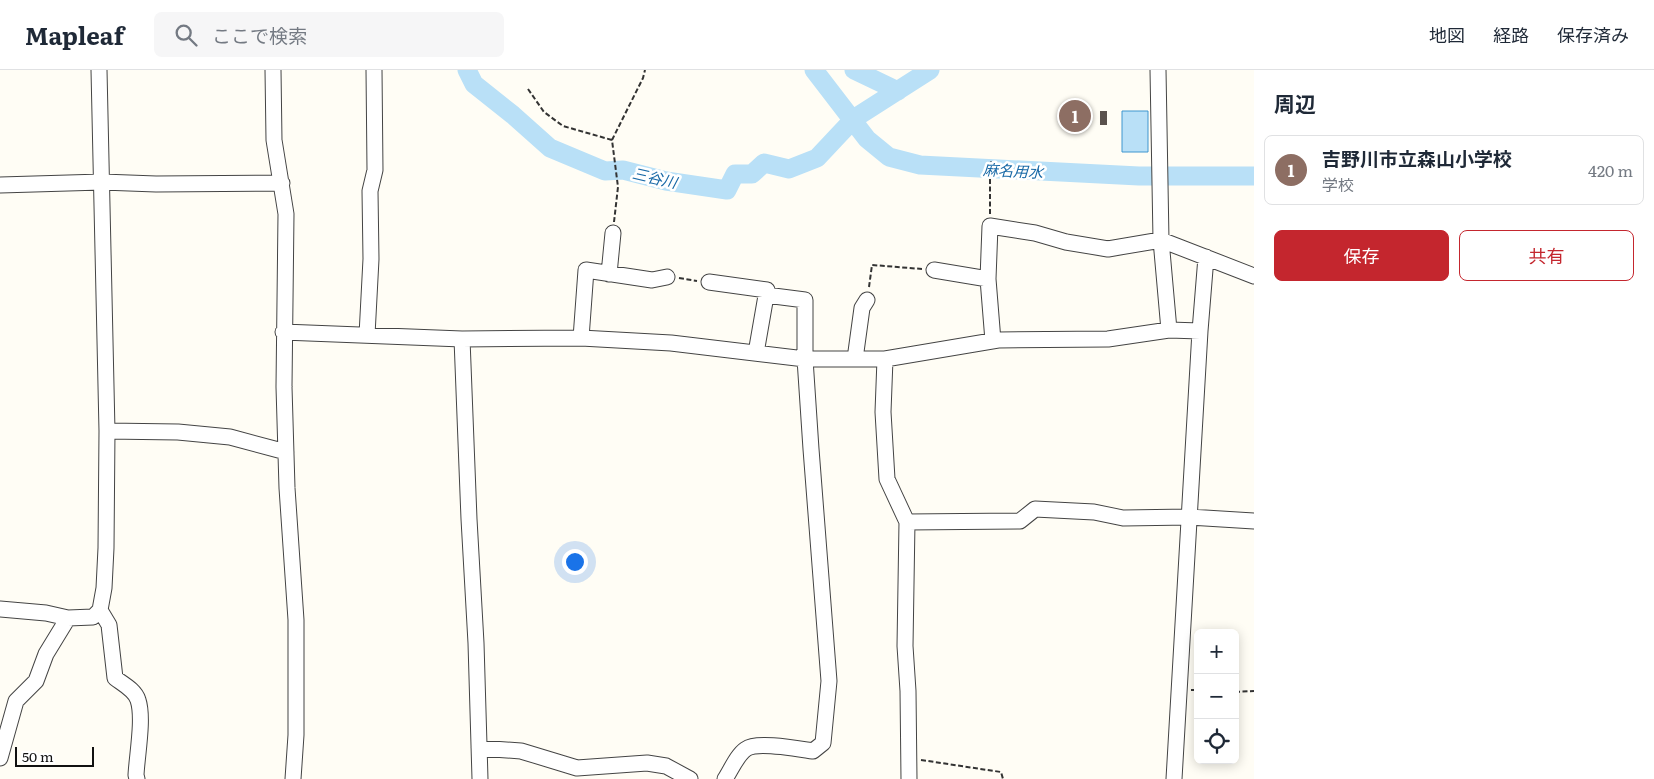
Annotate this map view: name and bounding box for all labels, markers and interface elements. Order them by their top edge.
search box [154,12,504,57]
text: Mapleaf [25,17,124,52]
icon: search [172,21,200,49]
text: ここで検索 [212,21,307,49]
text: 地図 [1429,21,1465,48]
text: 経路 [1493,21,1529,48]
text: 保存済み [1557,21,1629,48]
text: 周辺 [1274,87,1316,118]
pin: 1 [1059,97,1091,135]
text: 吉野川市立森山小学校 [1322,144,1512,172]
water label: 麻名用水 [982,157,1046,183]
text: 1 [1288,158,1294,182]
text: 420 m [1588,158,1633,182]
water label: 三谷川 [630,161,681,194]
text: 学校 [1322,172,1354,196]
button: 保存 [1274,230,1449,281]
button: 共有 [1459,230,1634,281]
your location [562,549,588,575]
map controls [1194,629,1239,764]
button: + [1194,629,1239,674]
button: − [1194,674,1239,719]
button: locate [1194,719,1239,764]
scale bar [15,744,94,767]
text: 50 m [22,746,54,766]

